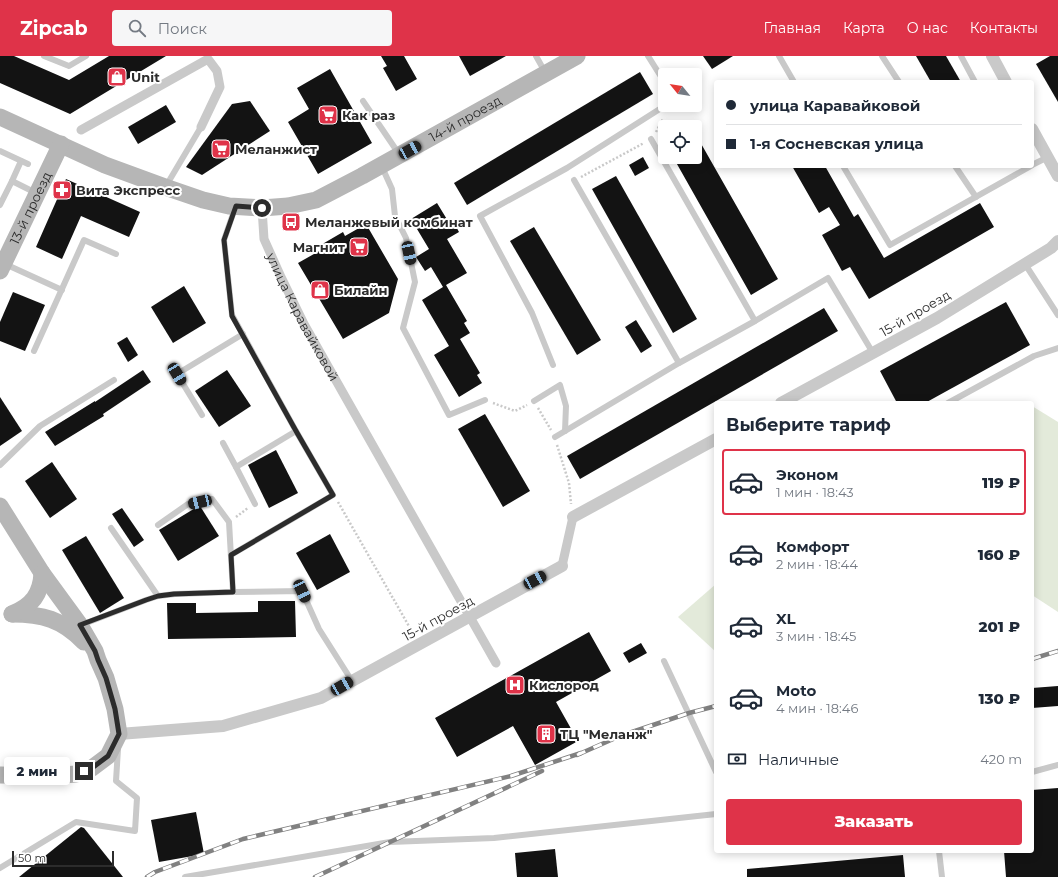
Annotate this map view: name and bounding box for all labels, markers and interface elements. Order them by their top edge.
search box [112,10,392,46]
text: Zipcab [20,17,88,40]
icon: search [126,17,148,39]
text: Поиск [158,19,207,38]
text: Главная [763,19,821,37]
text: Карта [843,19,885,37]
text: О нас [907,19,948,37]
text: Контакты [970,19,1038,37]
shop icon: Unit [106,66,128,88]
north arrow [658,68,702,112]
map controls [658,68,702,164]
place label: Unit [131,69,160,85]
street label: 14-й проезд [426,92,504,145]
text: улица Каравайковой [750,96,920,115]
supermarket icon: Как раз [317,104,339,126]
place label: Как раз [342,107,395,123]
button: locate [658,120,702,164]
text: 1-я Сосневская улица [750,134,924,153]
supermarket icon: Меланжист [210,138,232,160]
car [397,139,423,161]
place label: Меланжист [235,141,317,157]
street label: 13-й проезд [6,169,55,247]
pharmacy icon: Вита Экспресс [51,179,73,201]
place label: Вита Экспресс [76,182,180,198]
route start [253,199,271,217]
bus stop icon: Меланжевый комбинат [280,211,302,233]
place label: Меланжевый комбинат [305,214,473,230]
supermarket icon: Магнит [348,236,370,258]
place label: Магнит [293,239,345,255]
car [401,240,417,266]
street label: улица Каравайковой [263,249,343,384]
shop icon: Билайн [309,279,331,301]
place label: Билайн [334,282,388,298]
street label: 15-й проезд [877,286,953,340]
car [166,361,188,387]
text: Выберите тариф [726,414,891,436]
icon: car [728,464,764,500]
text: Эконом [776,465,838,484]
text: 119 ₽ [982,473,1020,492]
text: 1 мин · 18:43 [776,484,854,500]
car [187,493,213,511]
icon: car [728,536,764,572]
text: Комфорт [776,537,849,556]
text: 160 ₽ [978,545,1020,564]
text: 2 мин · 18:44 [776,556,858,572]
car [522,569,548,591]
car [291,578,313,604]
street label: 15-й проезд [400,592,476,644]
icon: car [728,608,764,644]
text: XL [776,609,795,628]
text: 201 ₽ [979,617,1020,636]
text: 3 мин · 18:45 [776,628,856,644]
hospital icon: Кислород [504,674,526,696]
car [329,675,355,697]
place label: Кислород [529,677,599,693]
icon: car [728,680,764,716]
text: Moto [776,681,816,700]
text: 130 ₽ [978,689,1020,708]
text: 4 мин · 18:46 [776,700,858,716]
building icon: ТЦ "Меланж" [535,723,557,745]
place label: ТЦ "Меланж" [560,726,653,742]
icon: cash [726,748,748,770]
text: Наличные [758,750,839,769]
text: 420 m [980,751,1022,767]
callout: 2 мин [4,757,70,785]
route end [75,762,93,780]
text: 2 мин [17,763,57,779]
button: Заказать [726,799,1022,845]
scale bar [12,849,114,868]
text: 50 m [18,851,46,865]

